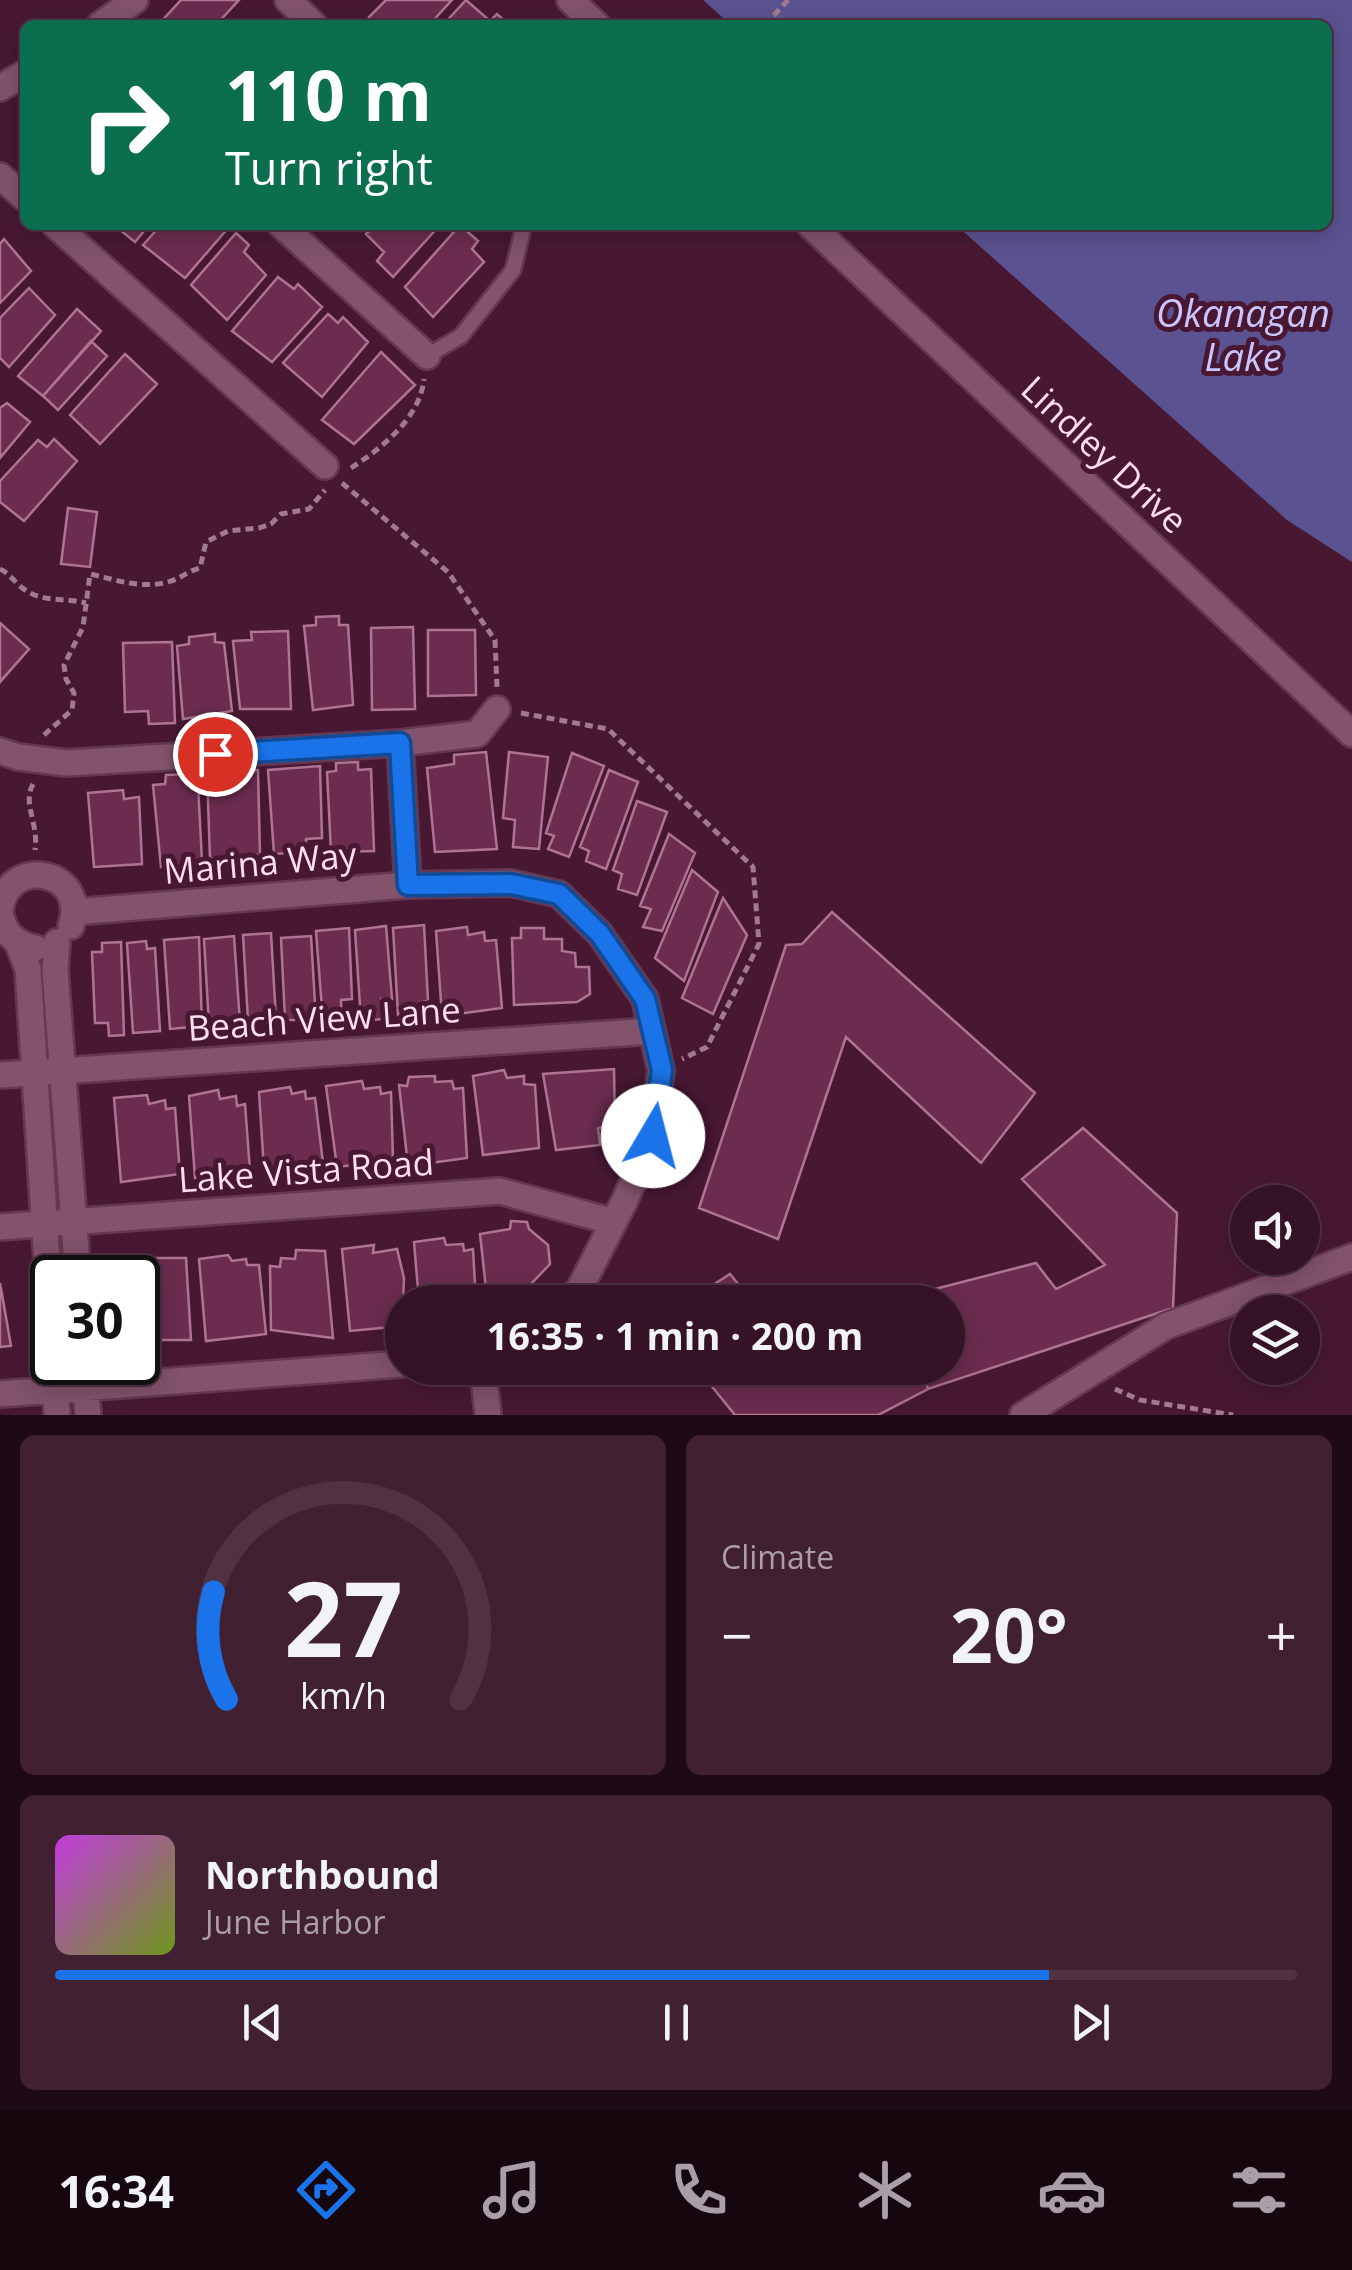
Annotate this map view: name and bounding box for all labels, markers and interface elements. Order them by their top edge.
text: 110 m [225,46,432,142]
icon: right [60,60,190,190]
text: Turn right [225,137,433,198]
water label: Okanagan Lake [1156,286,1330,382]
street label: Lindley Drive [1012,365,1198,543]
pin [173,712,258,797]
icon: arrive [188,727,243,782]
street label: Marina Way [162,830,359,894]
street label: Beach View Lane [186,985,462,1051]
position arrow [601,1084,705,1188]
street label: Lake Vista Road [177,1138,435,1202]
map controls [1230,1185,1320,1385]
button: sound [1230,1185,1320,1275]
speed limit sign: 30 [30,1255,160,1385]
button: layers [1230,1295,1320,1385]
text: 16:35 · 1 min · 200 m [487,1309,863,1361]
text: Climate [721,1535,834,1578]
text: 27 [284,1546,402,1687]
text: 20° [950,1583,1068,1685]
text: − [721,1597,752,1672]
text: + [1266,1597,1297,1672]
text: km/h [300,1671,386,1719]
text: Northbound [205,1848,440,1900]
text: June Harbor [205,1900,385,1943]
icon: previous [235,1995,290,2050]
icon: pause [649,1995,704,2050]
icon: next [1063,1995,1118,2050]
icon: directions [291,2155,361,2225]
icon: music [477,2155,547,2225]
icon: phone [664,2155,734,2225]
icon: climate [850,2155,920,2225]
icon: car [1037,2155,1107,2225]
icon: filters [1224,2155,1294,2225]
text: 16:34 [58,2160,174,2221]

